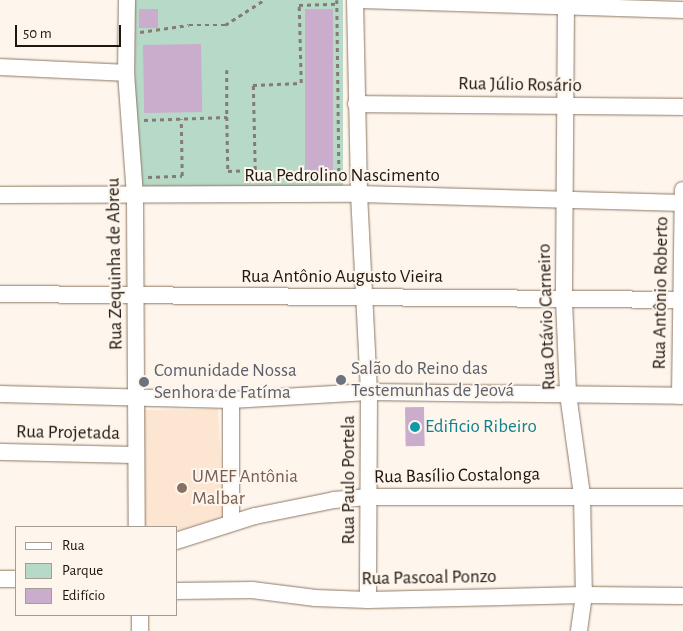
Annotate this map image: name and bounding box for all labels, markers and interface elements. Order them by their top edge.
scale bar [18,15,124,47]
text: 50 m [23,26,52,41]
street label: Rua Júlio Rosário [458,73,582,97]
street label: Rua Pedrolino Nascimento [244,165,440,187]
street label: Rua Zequinha de Abreu [102,178,128,350]
street label: Rua Antônio Roberto [648,216,674,370]
street label: Rua Otávio Carneiro [533,243,561,391]
street label: Rua Antônio Augusto Vieira [241,266,443,288]
place label: Salão do Reino das Testemunhas de Jeová [351,358,514,402]
place label: Comunidade Nossa Senhora de Fatíma [154,360,297,404]
marker: Salão do Reino das Testemunhas de Jeová [335,374,347,386]
marker: Comunidade Nossa Senhora de Fatíma [138,376,150,388]
street label: Rua Paulo Portela [338,415,360,545]
place label: Edificio Ribeiro [425,416,537,438]
street label: Rua Projetada [16,421,120,445]
marker: Edificio Ribeiro [409,421,421,433]
street label: Rua Basílio Costalonga [374,463,540,489]
place label: UMEF Antônia Malbar [192,466,298,510]
marker: UMEF Antônia Malbar [176,482,188,494]
legend [15,526,178,616]
text: Rua [62,538,85,553]
text: Parque [62,563,103,578]
street label: Rua Pascoal Ponzo [361,565,497,591]
text: Edifício [62,588,105,603]

